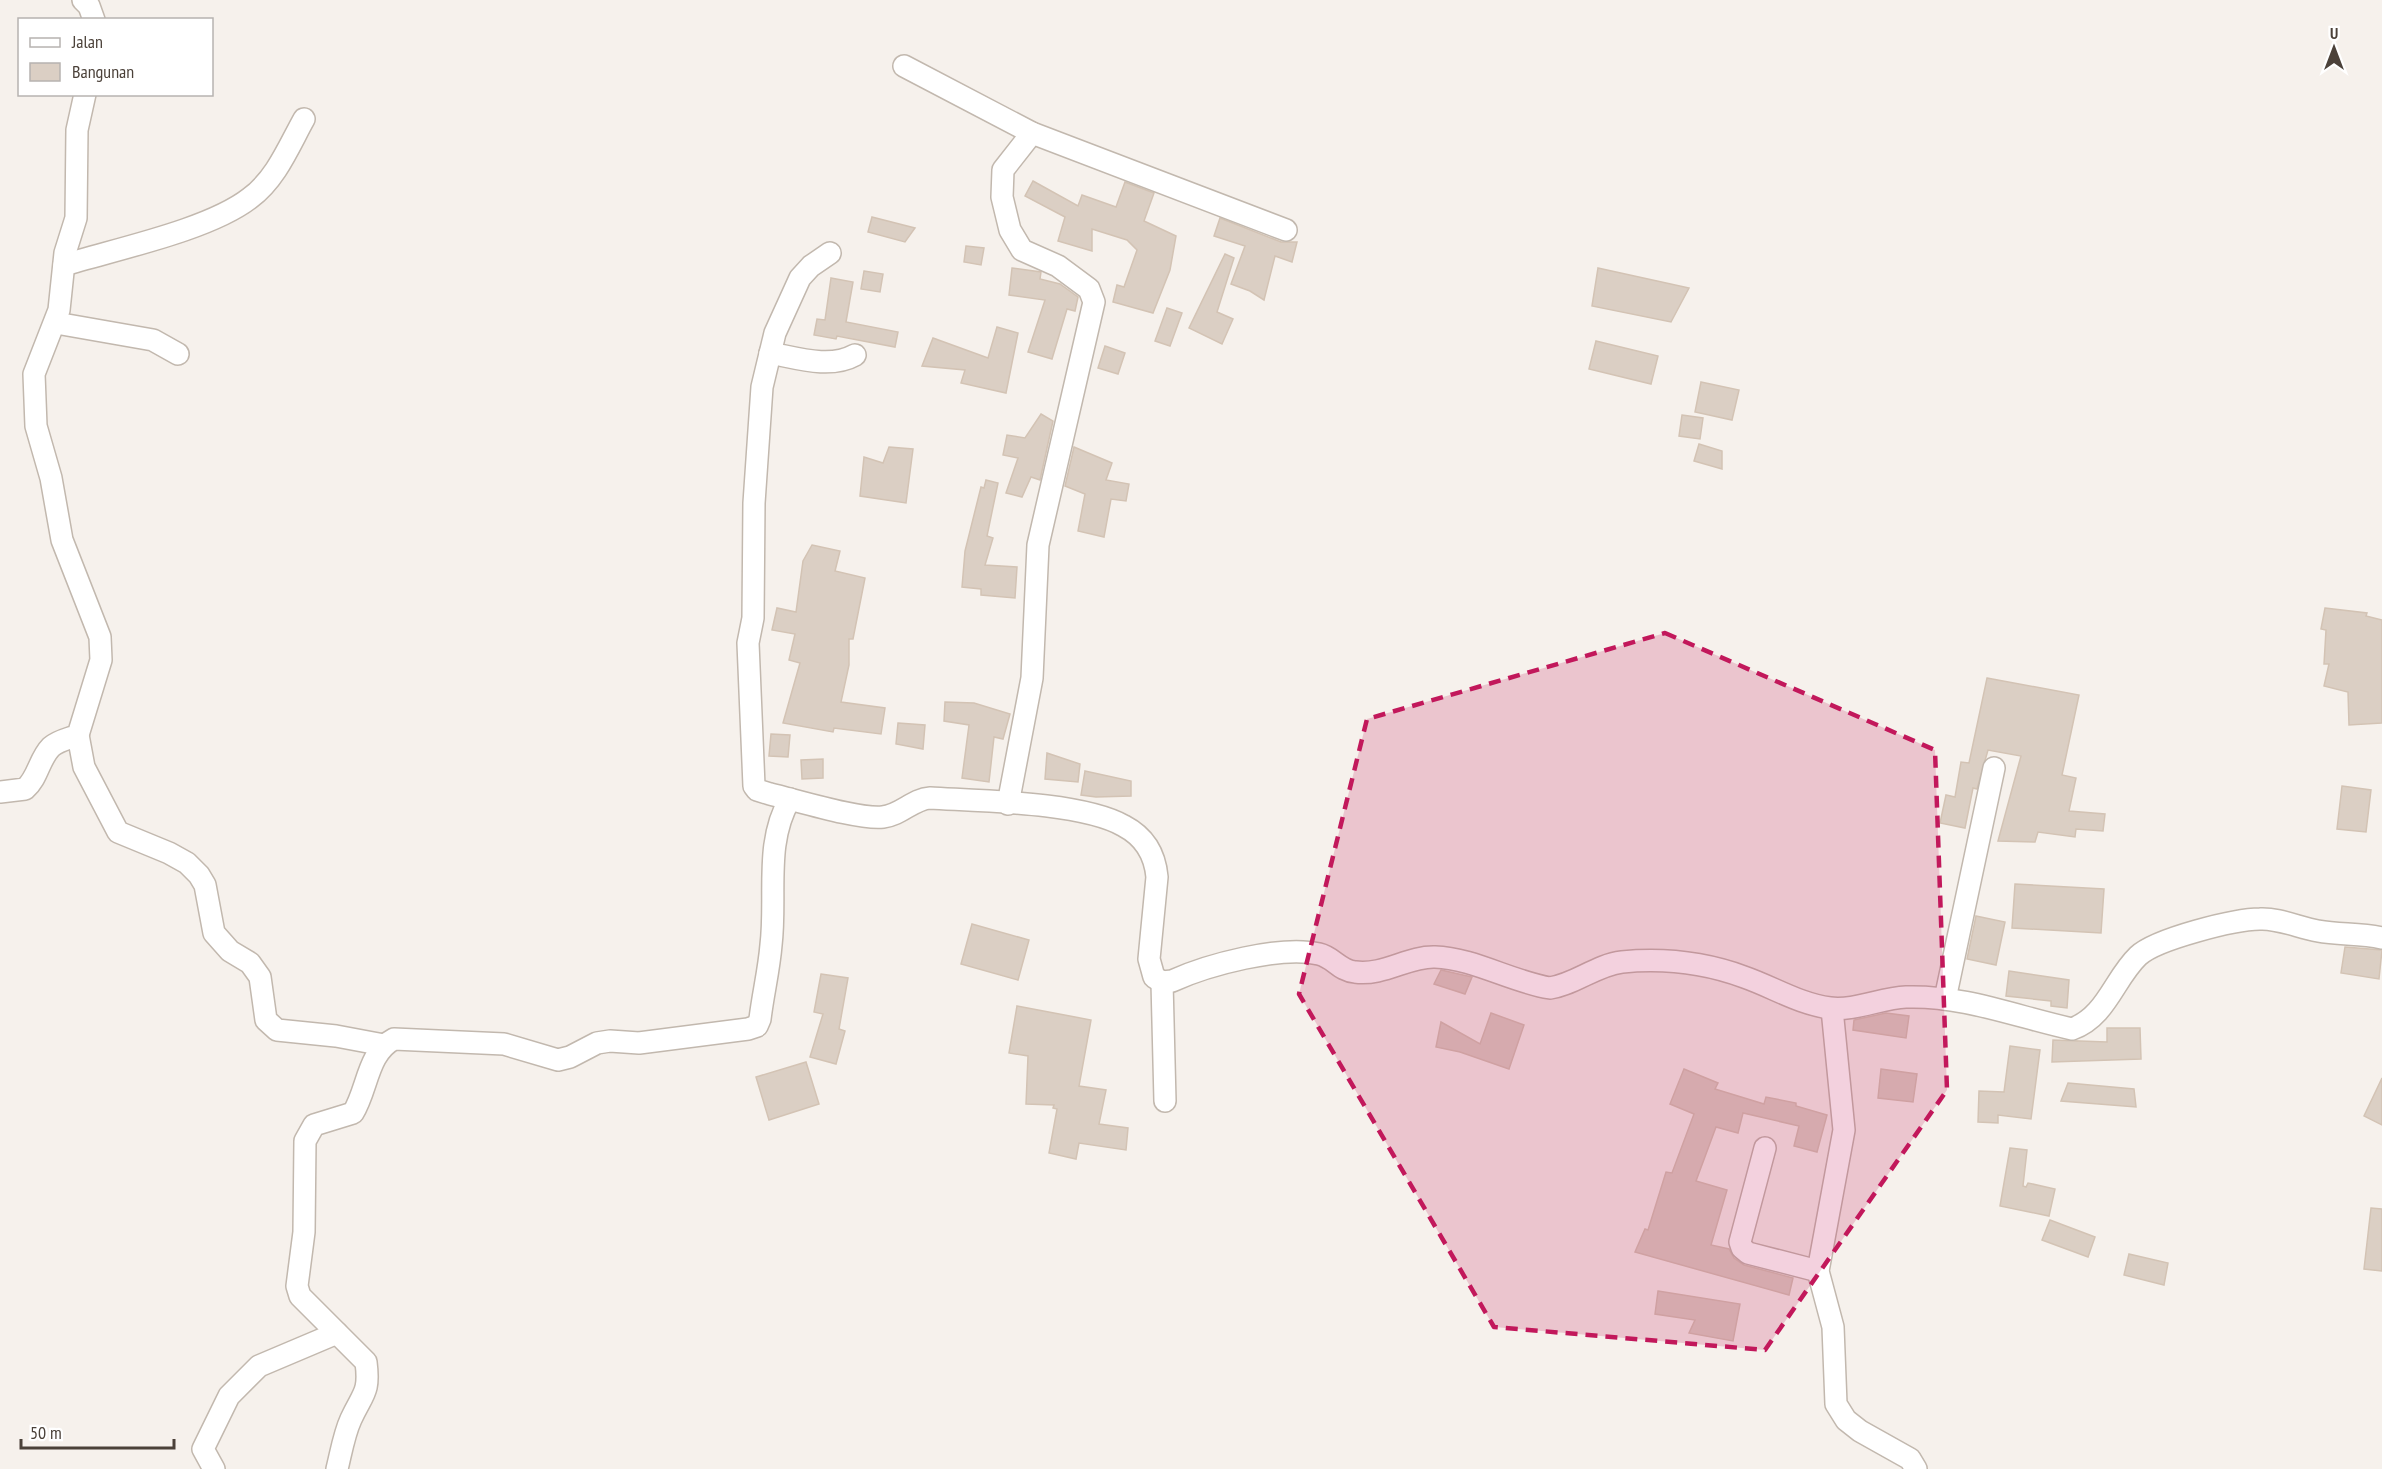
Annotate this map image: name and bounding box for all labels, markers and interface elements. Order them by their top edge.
legend [18,18,213,96]
north arrow [2304,18,2364,78]
text: U [2330,23,2338,43]
text: Jalan [71,30,103,53]
text: Bangunan [72,60,134,83]
scale bar [21,1412,174,1450]
text: 50 m [30,1421,62,1444]

